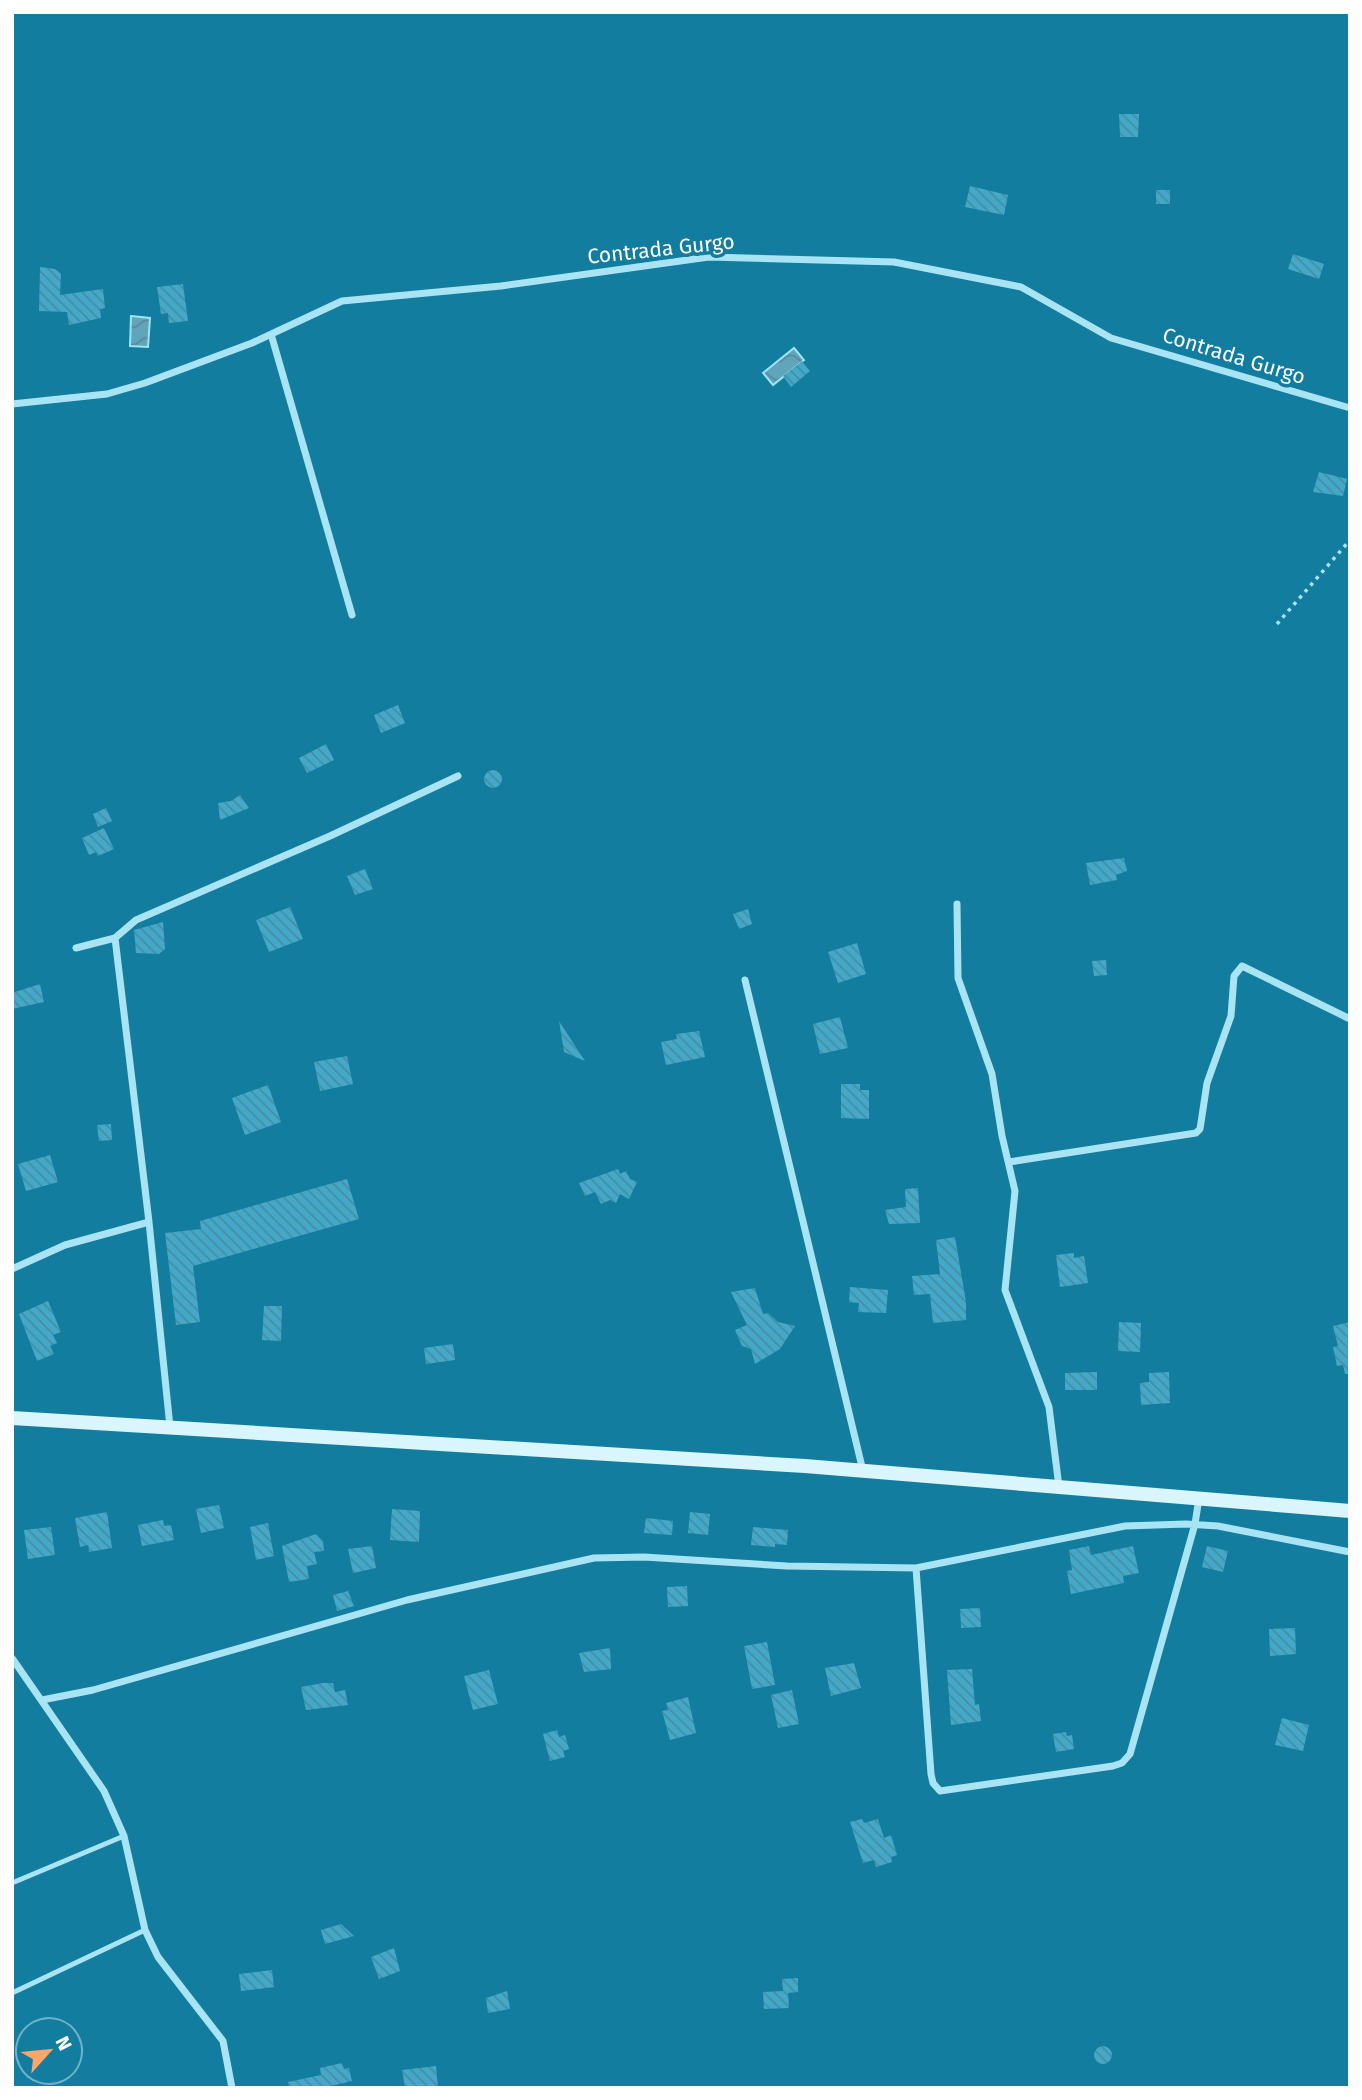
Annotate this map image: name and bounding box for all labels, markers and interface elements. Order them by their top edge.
street label: Contrada Gurgo [586,228,736,270]
street label: Contrada Gurgo [1159,322,1309,390]
north arrow [14,2016,84,2086]
text: N [51,2033,77,2054]

